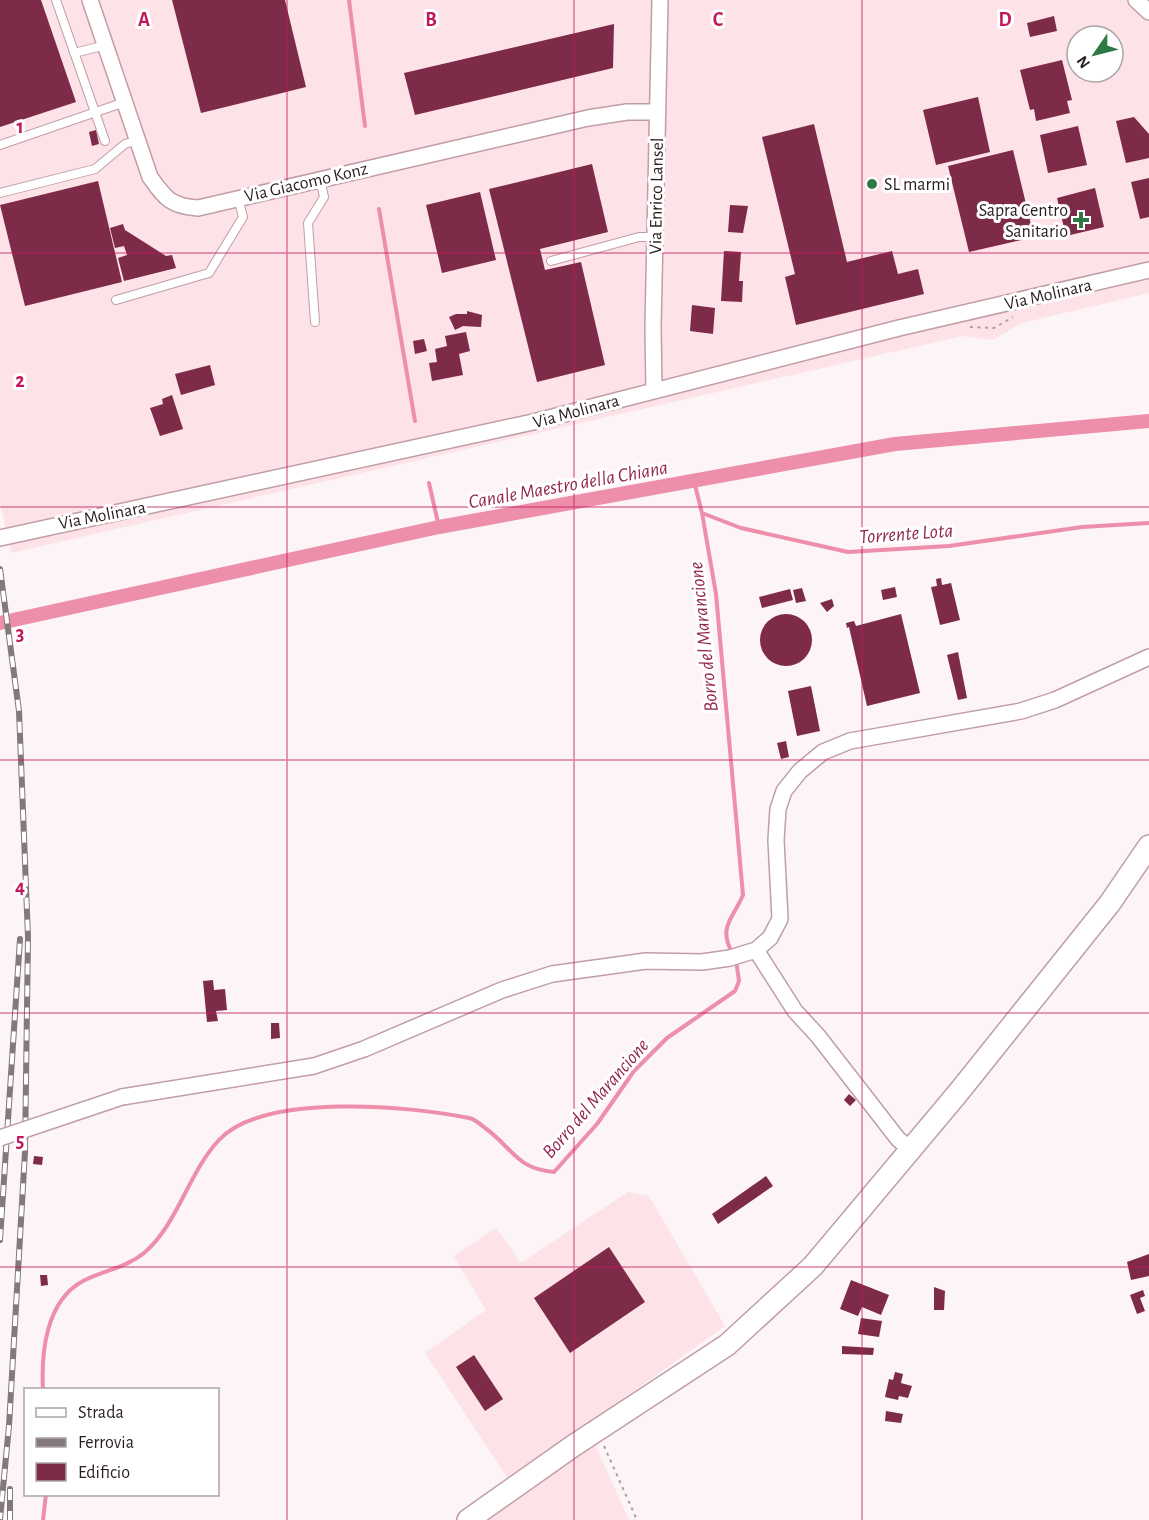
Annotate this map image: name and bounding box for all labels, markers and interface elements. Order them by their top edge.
text: A [138,10,150,30]
text: B [425,10,437,30]
text: C [713,10,724,30]
text: D [998,10,1012,30]
north arrow [1065,24,1125,84]
text: N [1074,53,1093,71]
text: 1 [16,117,24,137]
street label: Via Enrico Lansel [647,138,667,254]
street label: Via Giacomo Konz [243,160,370,206]
place label: SL marmi [884,176,950,194]
marker: SL marmi [865,177,879,191]
place label: Sapra Centro Sanitario [979,202,1068,241]
marker: Sapra Centro Sanitario [1072,211,1090,229]
street label: Via Molinara [1003,276,1093,314]
text: 2 [15,371,25,391]
street label: Via Molinara [531,392,621,432]
water label: Canale Maestro della Chiana [467,458,669,512]
street label: Via Molinara [57,499,147,533]
water label: Torrente Lota [858,521,954,547]
water label: Borro del Marancione [686,560,722,713]
text: 3 [16,624,24,644]
text: 4 [15,877,25,897]
water label: Borro del Marancione [539,1035,653,1162]
text: 5 [16,1131,24,1151]
legend [24,1388,219,1496]
text: Strada [78,1404,124,1422]
text: Ferrovia [78,1434,134,1452]
text: Edificio [78,1464,130,1482]

